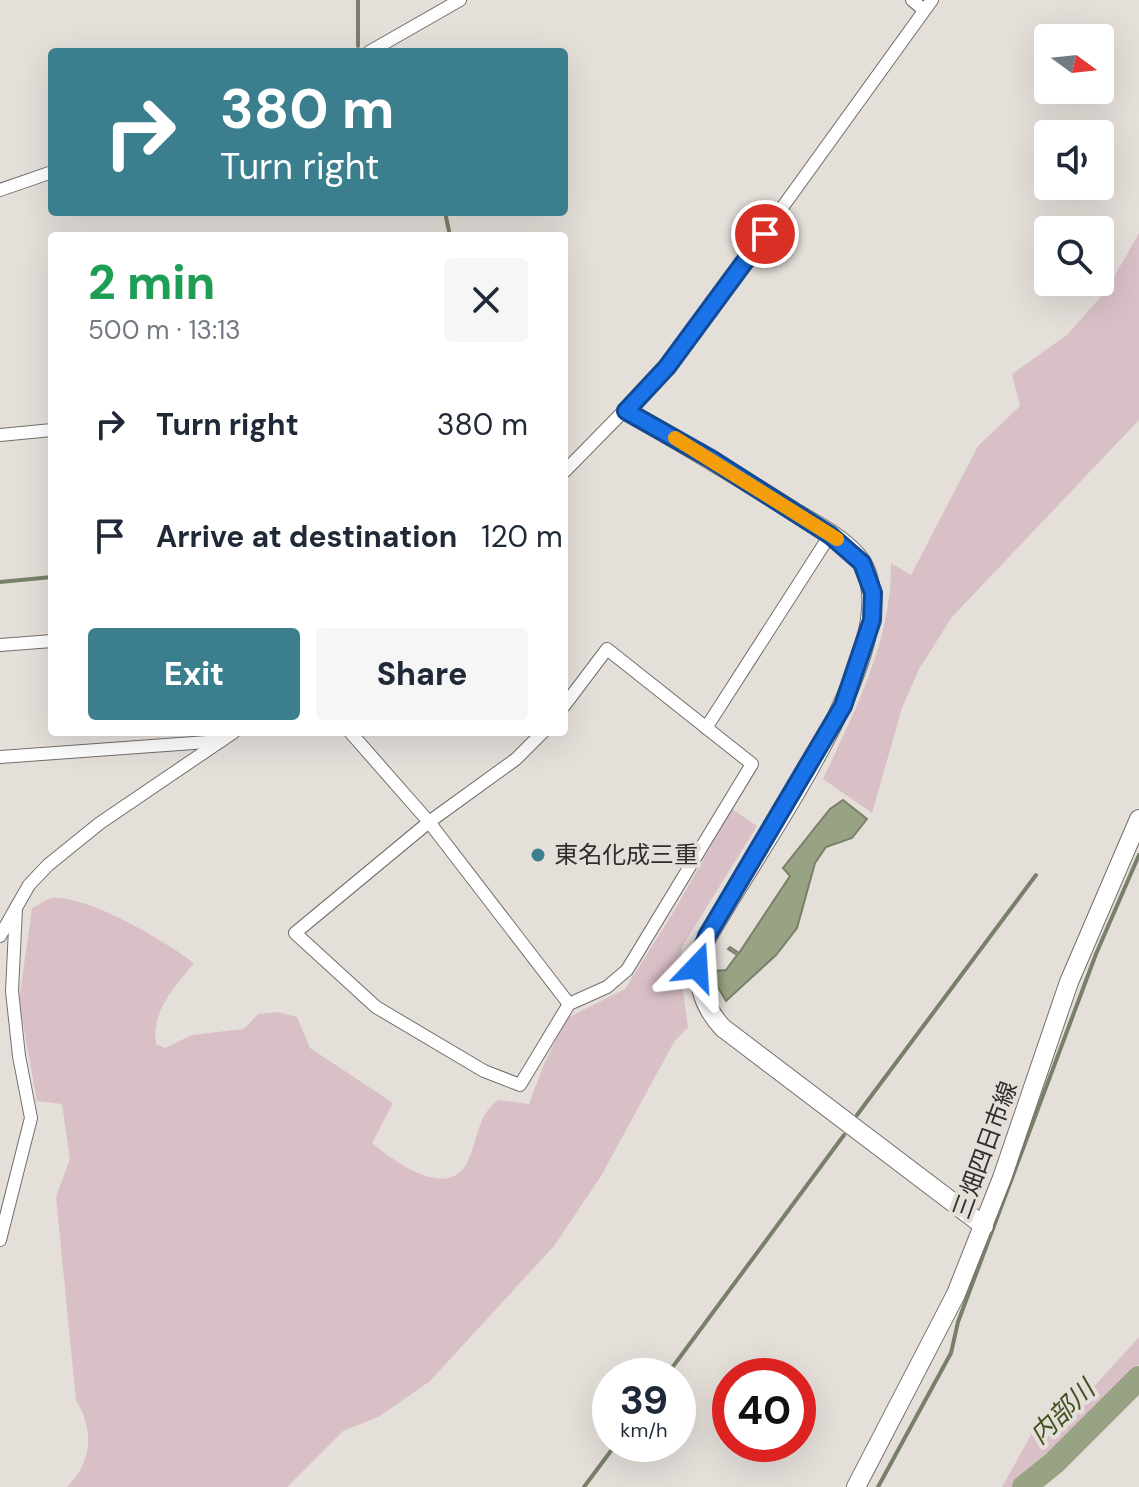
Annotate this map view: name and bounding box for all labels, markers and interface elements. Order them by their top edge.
north arrow [1034,24,1114,104]
map controls [1034,24,1114,296]
text: 380 m [220,72,395,145]
icon: right [88,80,192,184]
button: sound [1034,120,1114,200]
text: Turn right [220,143,379,190]
pin [731,200,799,268]
icon: arrive [743,212,787,256]
button: search [1034,216,1114,296]
text: 2 min [88,251,215,314]
button: close [444,258,528,342]
text: 500 m · 13:13 [88,313,241,347]
icon: right [88,402,132,446]
text: Turn right [156,405,299,444]
text: 380 m [437,405,528,444]
icon: arrive [88,514,132,558]
text: Arrive at destination [156,517,457,556]
text: 120 m [481,517,563,556]
button: Exit [88,628,300,720]
button: Share [316,628,528,720]
place label: 東名化成三重 [554,839,698,870]
marker: 東名化成三重 [529,846,547,864]
position arrow [655,925,739,1009]
street label: 三畑四日市線 [945,1077,1024,1223]
speed limit sign: 40 [712,1358,816,1462]
water label: 内部川 [1022,1371,1104,1451]
text: 39 [620,1374,668,1426]
text: km/h [620,1417,668,1443]

